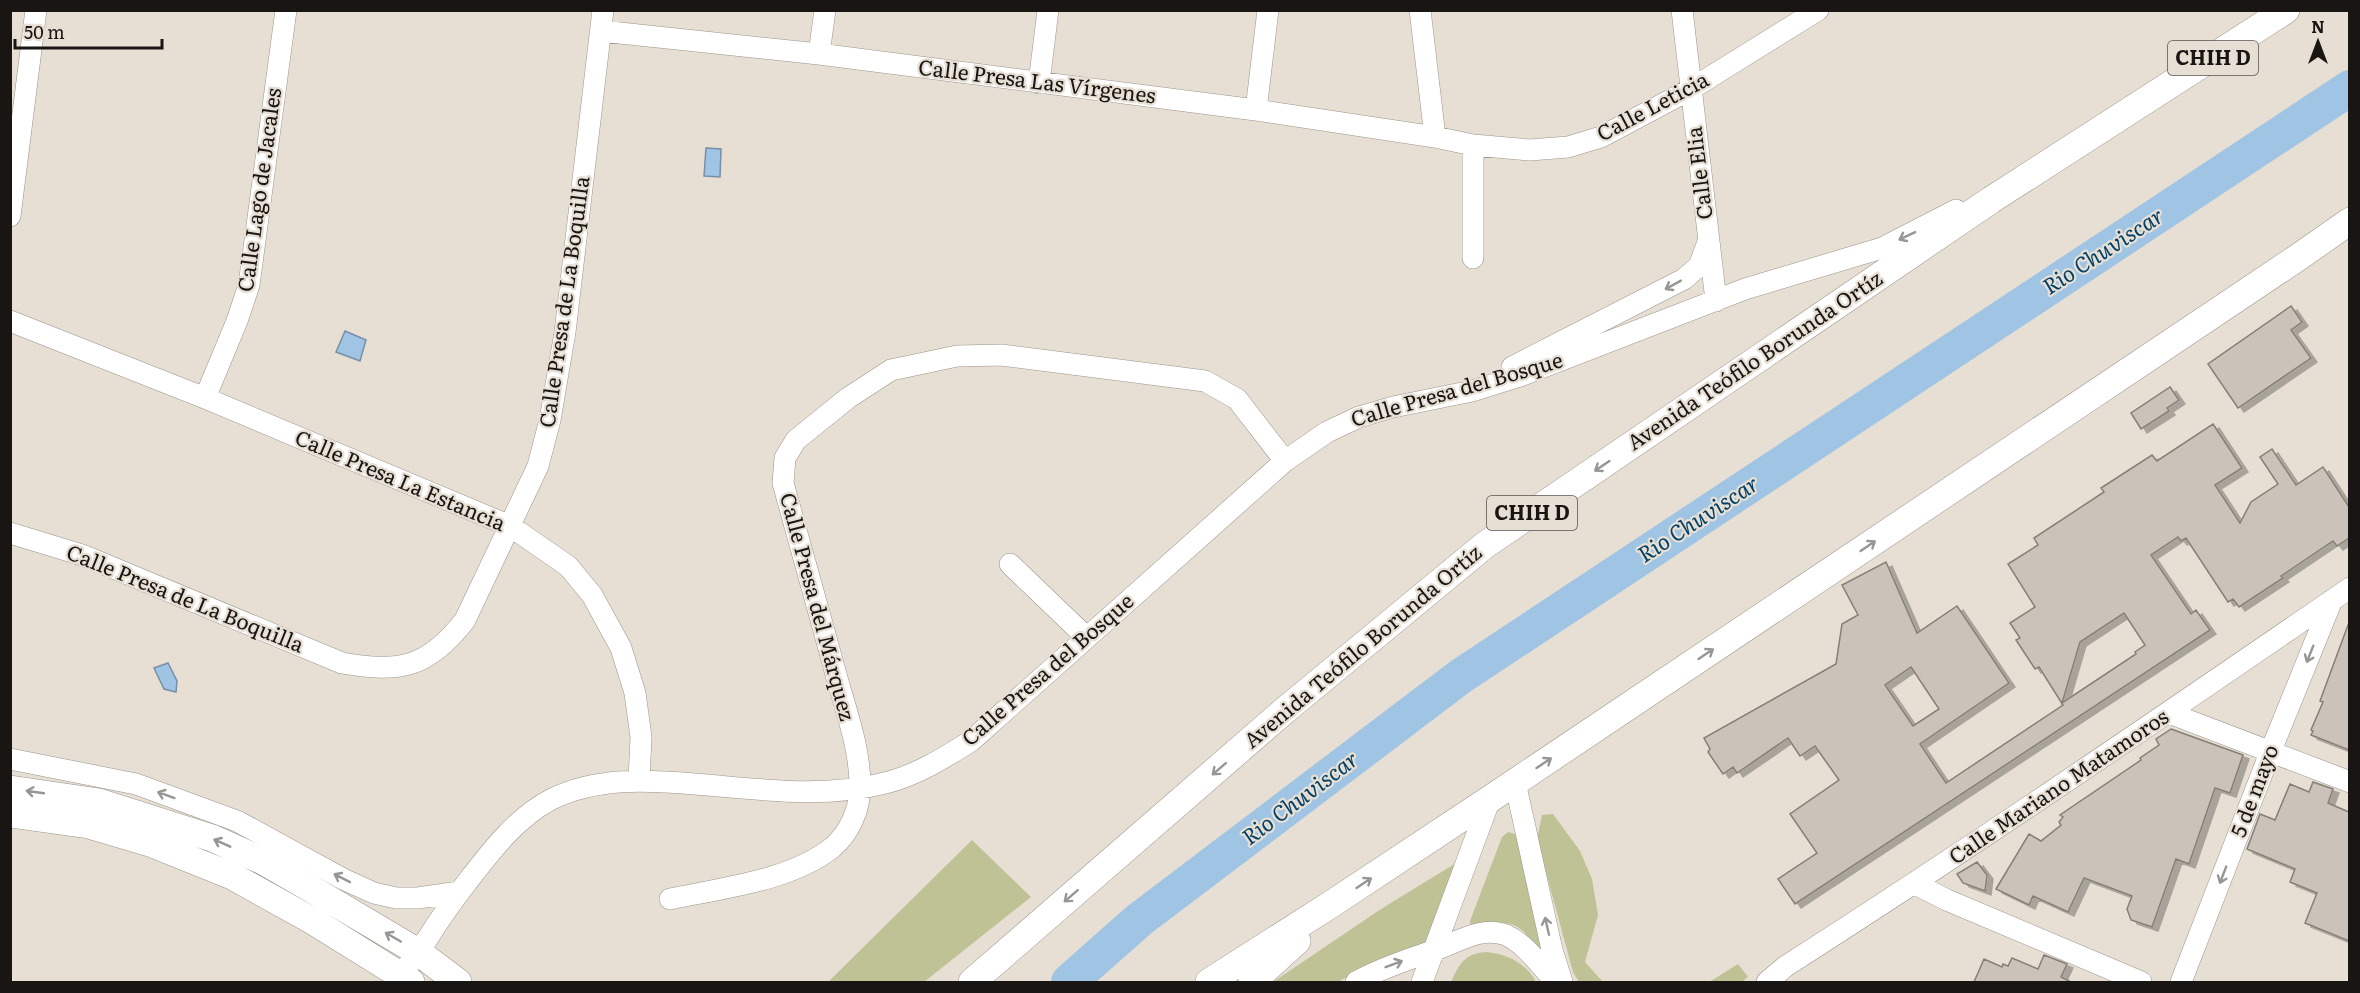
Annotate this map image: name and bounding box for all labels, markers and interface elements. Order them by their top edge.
scale bar [15,12,162,50]
north arrow [2288,12,2348,72]
text: N [2311,14,2325,38]
text: 50 m [24,18,65,45]
road number: CHIH D [2168,41,2258,75]
street label: Calle Presa Las Vírgenes [917,50,1158,109]
street label: Calle Leticia [1590,62,1714,147]
street label: Calle Lago de Jacales [228,86,287,294]
street label: Calle Elia [1676,124,1719,222]
street label: Calle Presa de La Boquilla [530,173,596,429]
water label: Rio Chuviscar [2035,198,2169,301]
one-way arrow [1899,231,1917,243]
street label: Avenida Teófilo Borunda Ortíz [1620,262,1888,456]
one-way arrow [1665,280,1683,291]
street label: Calle Presa del Bosque [1347,342,1566,433]
street label: Calle Presa La Estancia [291,420,512,537]
one-way arrow [1594,460,1611,472]
water label: Rio Chuviscar [1630,466,1764,569]
street label: Calle Presa del Márquez [774,489,865,724]
road number: CHIH D [1487,496,1577,530]
street label: Calle Presa de La Boquilla [63,535,310,659]
street label: Avenida Teófilo Borunda Ortíz [1236,536,1487,754]
one-way arrow [1859,540,1875,552]
street label: Calle Presa del Bosque [954,584,1139,752]
one-way arrow [2304,644,2315,663]
one-way arrow [1697,648,1714,661]
street label: Calle Mariano Matamoros [1942,700,2174,870]
street label: 5 de mayo [2221,739,2285,841]
water label: Rio Chuviscar [1234,742,1364,852]
one-way arrow [1535,757,1551,769]
one-way arrow [1211,762,1227,775]
one-way arrow [25,786,45,797]
one-way arrow [157,788,176,799]
one-way arrow [214,837,232,848]
one-way arrow [2217,865,2228,883]
one-way arrow [333,872,351,883]
one-way arrow [1355,877,1372,889]
one-way arrow [1064,889,1079,903]
one-way arrow [1540,917,1552,936]
one-way arrow [385,931,402,943]
one-way arrow [1384,957,1402,968]

